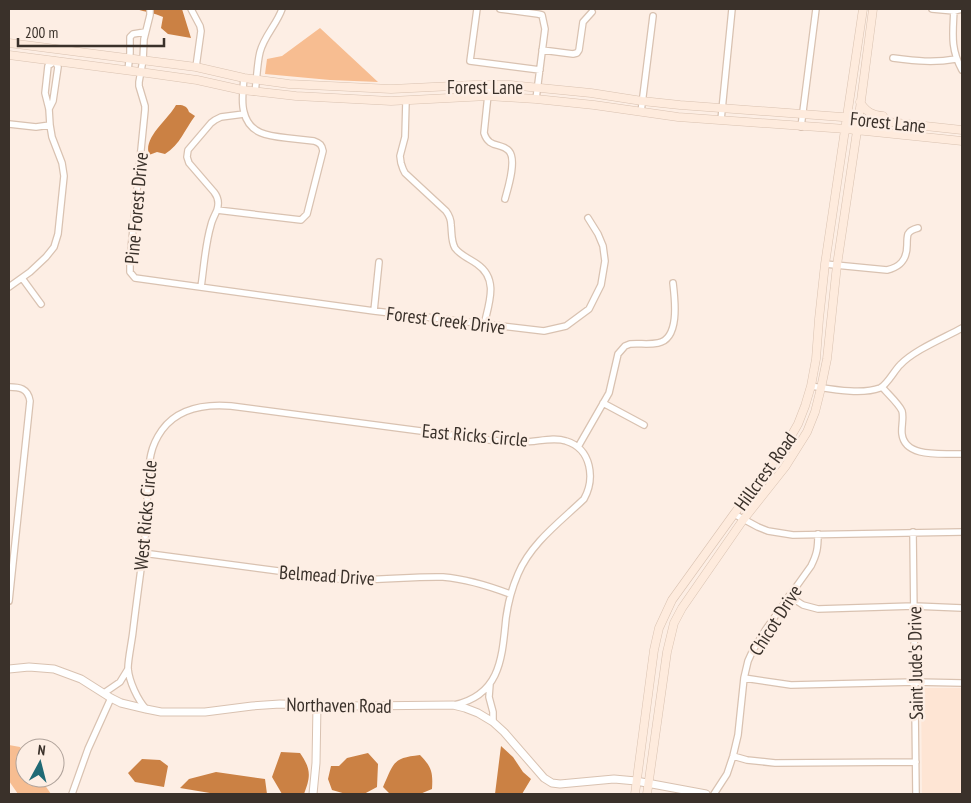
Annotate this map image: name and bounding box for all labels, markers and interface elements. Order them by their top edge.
scale bar [18,15,164,47]
text: 200 m [25,23,58,42]
street label: Forest Lane [447,75,523,99]
street label: Forest Lane [849,106,927,138]
street label: Pine Forest Drive [119,151,153,265]
street label: Forest Creek Drive [385,301,507,339]
street label: East Ricks Circle [421,418,529,452]
street label: Hillcrest Road [729,427,801,515]
street label: West Ricks Circle [128,459,162,571]
street label: Belmead Drive [278,560,376,590]
street label: Chicot Drive [743,580,807,660]
street label: Saint Jude's Drive [902,606,928,720]
street label: Northaven Road [286,692,392,718]
north arrow [15,738,65,788]
text: N [37,741,46,759]

